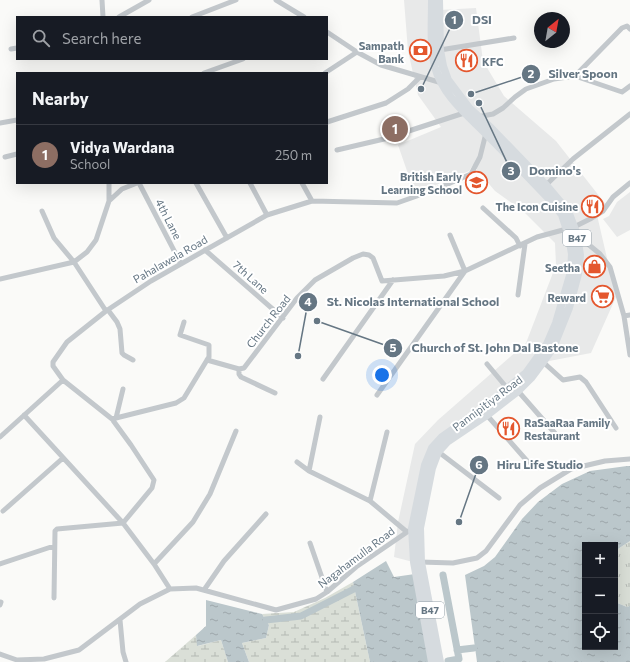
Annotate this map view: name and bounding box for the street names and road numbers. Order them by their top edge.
street label: 4th Lane [153,197,185,242]
road number: B47 [563,230,591,246]
street label: Pahalawela Road [130,232,210,286]
street label: 7th Lane [231,258,271,296]
street label: Church Road [243,292,293,350]
street label: Pannipitiya Road [450,373,524,433]
street label: Nagahamulla Road [315,524,397,590]
road number: B47 [416,602,444,618]

